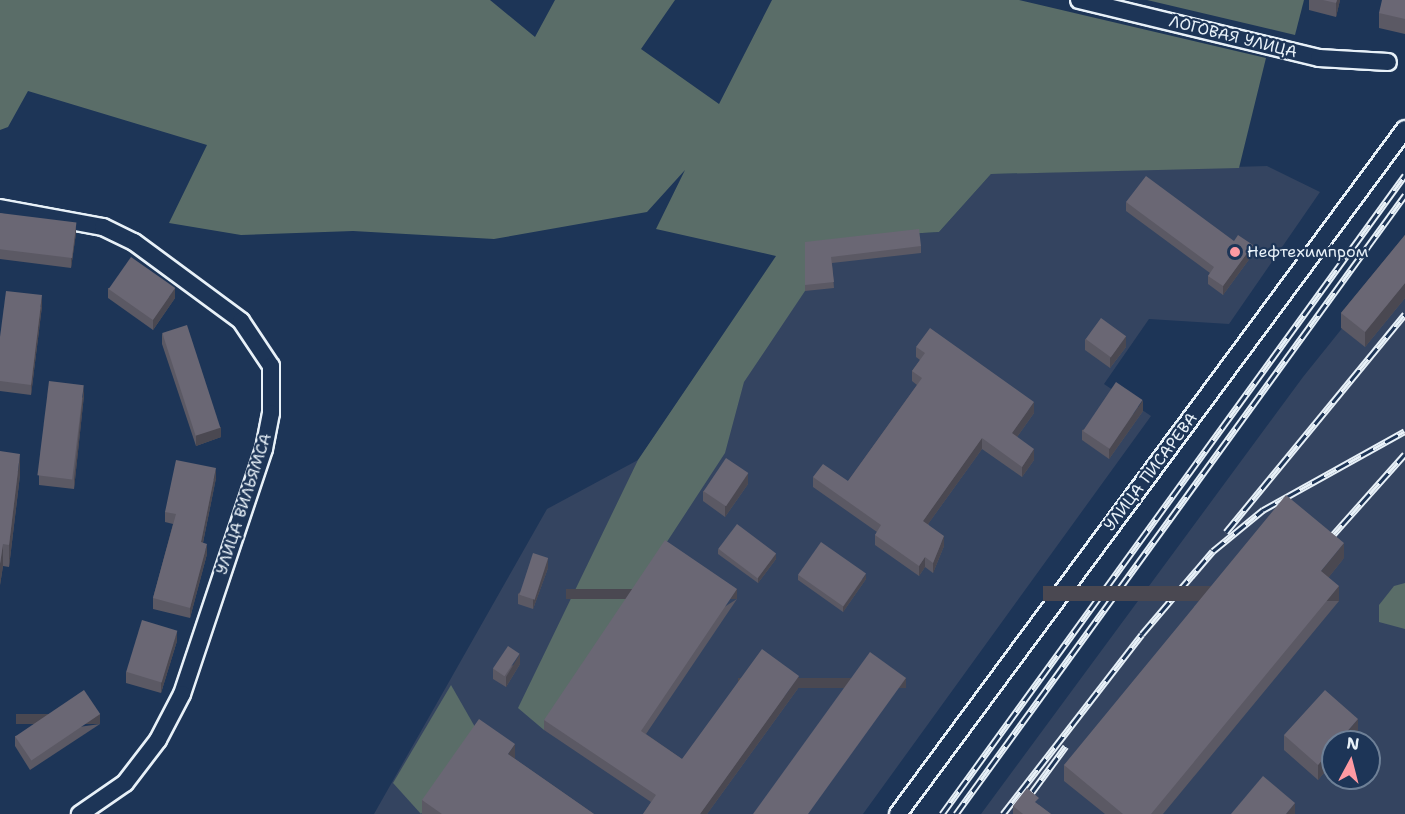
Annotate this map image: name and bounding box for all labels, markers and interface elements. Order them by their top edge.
street label: ЛОГОВАЯ УЛИЦА [1167,12,1299,62]
place label: Нефтехимпром [1247,242,1368,262]
marker: Нефтехимпром [1228,245,1242,259]
street label: УЛИЦА ПИСАРЕВА [1100,409,1202,535]
street label: УЛИЦА ВИЛЬЯМСА [212,431,276,577]
north arrow [1321,730,1381,790]
text: N [1345,732,1361,755]

